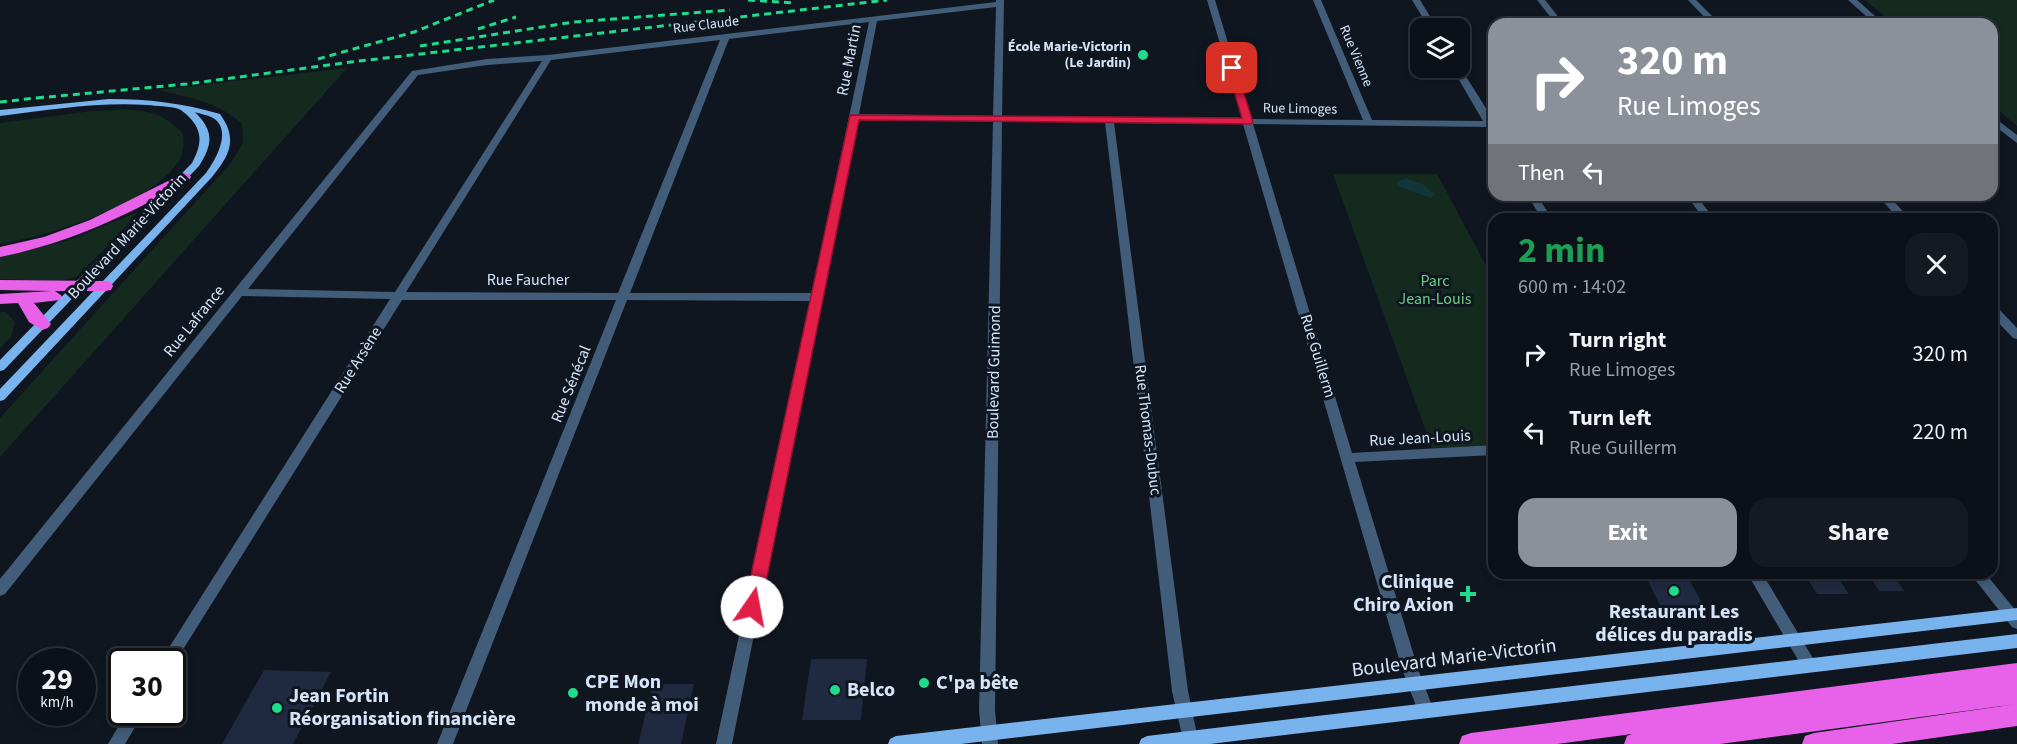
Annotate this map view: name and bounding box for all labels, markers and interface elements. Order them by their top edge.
street label: Rue Claude [672,11,740,39]
map controls [1410,18,1470,78]
button: layers [1410,18,1470,78]
street label: Rue Martin [831,22,867,98]
street label: Rue Vienne [1334,22,1378,90]
text: 320 m [1617,31,1728,91]
place label: École Marie-Victorin (Le Jardin) [1008,37,1131,73]
pin [1206,42,1257,93]
icon: right [1518,42,1596,120]
marker: École Marie-Victorin (Le Jardin) [1136,48,1150,62]
icon: arrive [1215,51,1248,84]
text: Rue Limoges [1617,87,1761,126]
street label: Rue Limoges [1263,98,1338,120]
icon: left [1577,156,1610,189]
text: Then [1518,157,1565,189]
street label: Boulevard Marie-Victorin [63,168,191,304]
text: 2 min [1518,225,1606,276]
button: close [1905,233,1968,296]
street label: Rue Faucher [487,269,570,291]
park label: Parc Jean-Louis [1399,270,1472,310]
text: 600 m · 14:02 [1518,273,1626,301]
street label: Rue Lafrance [158,280,230,361]
street label: Boulevard Guimond [982,305,1006,439]
street label: Rue Guillerm [1295,311,1341,401]
street label: Rue Arsène [329,323,387,397]
text: Turn right [1569,324,1666,356]
icon: right [1518,338,1551,371]
text: 320 m [1913,338,1968,370]
street label: Rue Sénécal [546,342,596,426]
text: Rue Limoges [1569,356,1675,384]
street label: Rue Thomas-Dubuc [1129,363,1167,497]
text: Turn left [1569,402,1651,434]
icon: left [1518,416,1551,449]
text: 220 m [1913,416,1968,448]
street label: Rue Jean-Louis [1369,424,1472,452]
text: Rue Guillerm [1569,434,1677,462]
button: Exit [1518,498,1737,567]
button: Share [1749,498,1968,567]
place label: Clinique Chiro Axion [1353,568,1454,619]
position arrow [720,575,784,639]
marker: Restaurant Les délices du paradis [1667,584,1681,598]
marker: Clinique Chiro Axion [1459,585,1477,603]
place label: Restaurant Les délices du paradis [1595,598,1753,649]
street label: Boulevard Marie-Victorin [1350,632,1558,684]
speed limit sign: 30 [108,648,186,726]
text: 29 [41,658,73,701]
place label: CPE Mon monde à moi [585,668,699,719]
place label: C'pa bête [936,669,1019,697]
place label: Belco [847,676,895,704]
marker: C'pa bête [917,676,931,690]
place label: Jean Fortin Réorganisation financière [289,682,516,733]
marker: Belco [828,683,842,697]
marker: CPE Mon monde à moi [566,686,580,700]
text: km/h [40,692,74,713]
marker: Jean Fortin Réorganisation financière [270,701,284,715]

